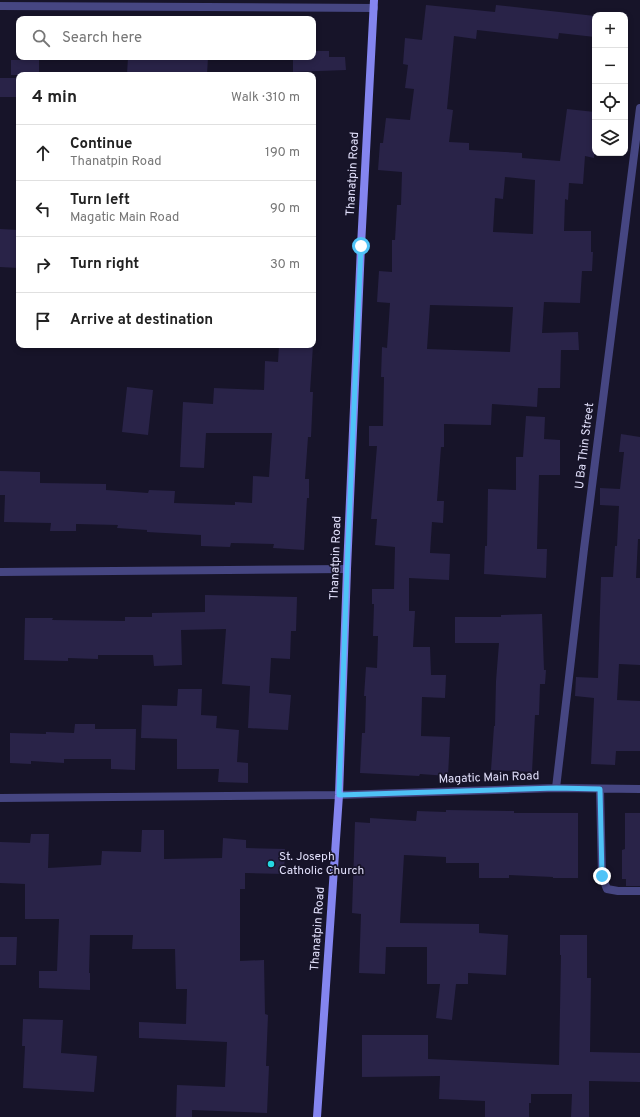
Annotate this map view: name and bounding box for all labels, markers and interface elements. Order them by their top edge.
map controls [592,12,628,156]
button: + [592,12,628,48]
search box [16,16,316,60]
icon: search [30,27,52,49]
text: Search here [62,29,142,48]
button: − [592,48,628,84]
button: locate [592,84,628,120]
text: 4 min [32,87,77,109]
text: Walk · 310 m [231,90,300,106]
button: layers [592,120,628,156]
street label: Thanatpin Road [343,131,363,217]
text: Continue [70,135,132,154]
icon: ahead [32,142,54,164]
text: 190 m [265,145,300,161]
text: Thanatpin Road [70,154,162,170]
text: Turn left [70,191,130,210]
icon: left [32,198,54,220]
text: 90 m [270,201,300,217]
text: Magatic Main Road [70,210,179,226]
route start [352,237,370,255]
icon: right [32,254,54,276]
text: Turn right [70,255,139,274]
text: 30 m [270,257,300,273]
icon: arrive [32,310,54,332]
text: Arrive at destination [70,311,213,330]
street label: U Ba Thin Street [572,402,598,490]
street label: Thanatpin Road [327,516,345,600]
street label: Magatic Main Road [438,768,540,788]
place label: St. Joseph Catholic Church [279,849,364,879]
marker: St. Joseph Catholic Church [266,859,276,869]
route end [593,867,611,885]
street label: Thanatpin Road [307,886,329,972]

